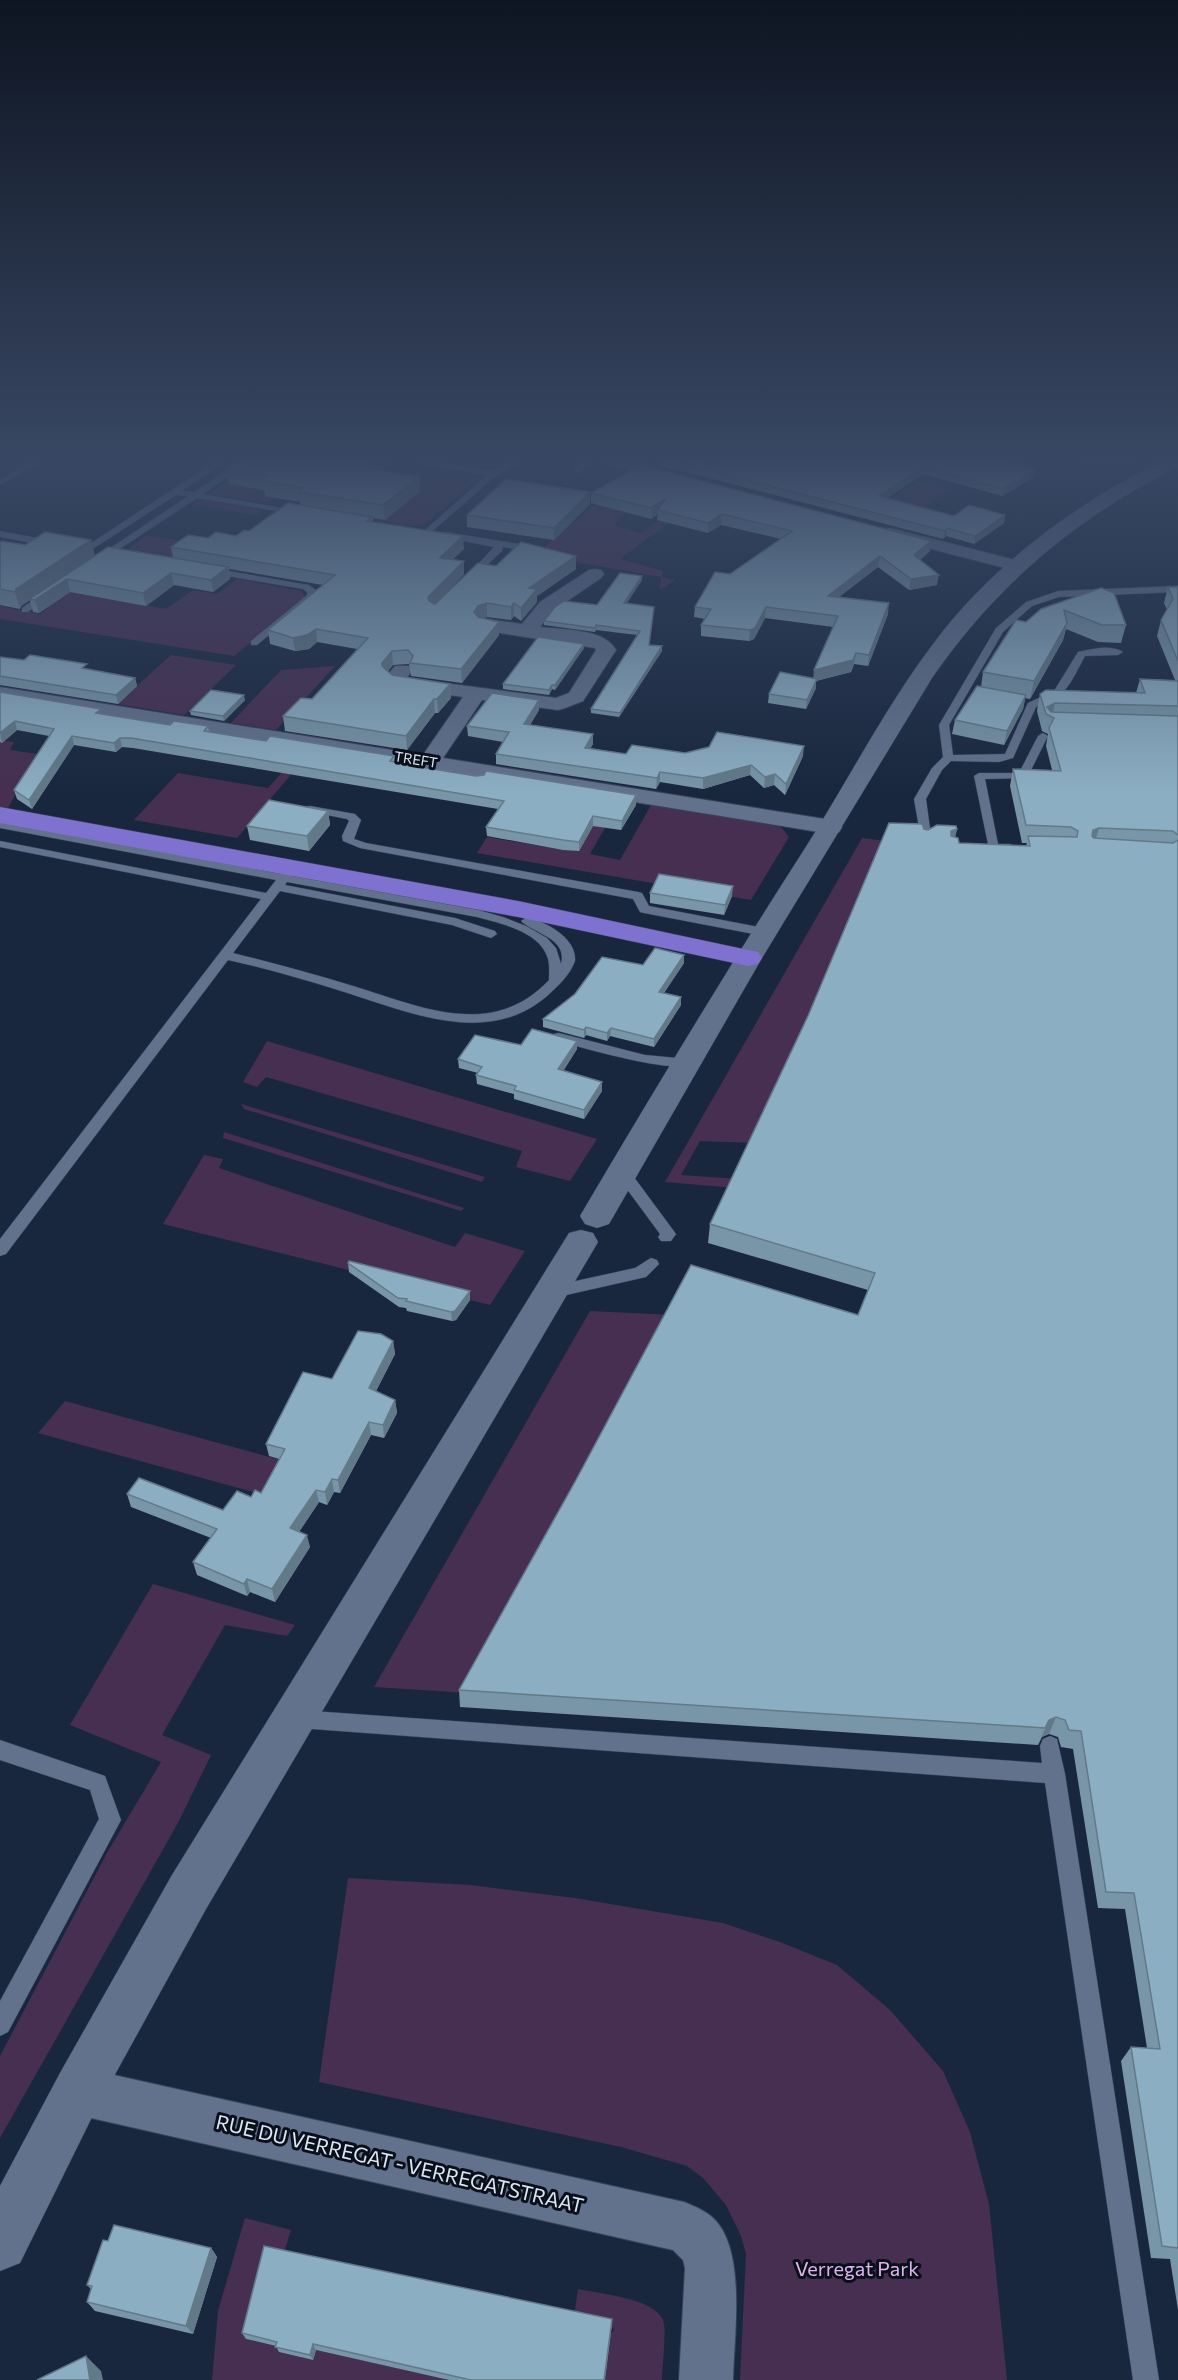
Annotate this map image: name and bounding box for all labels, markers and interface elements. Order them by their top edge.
street label: TREFT [393,747,439,771]
street label: RUE DU VERREGAT - VERREGATSTRAAT [214,2109,586,2217]
park label: Verregat Park [795,2256,919,2280]

